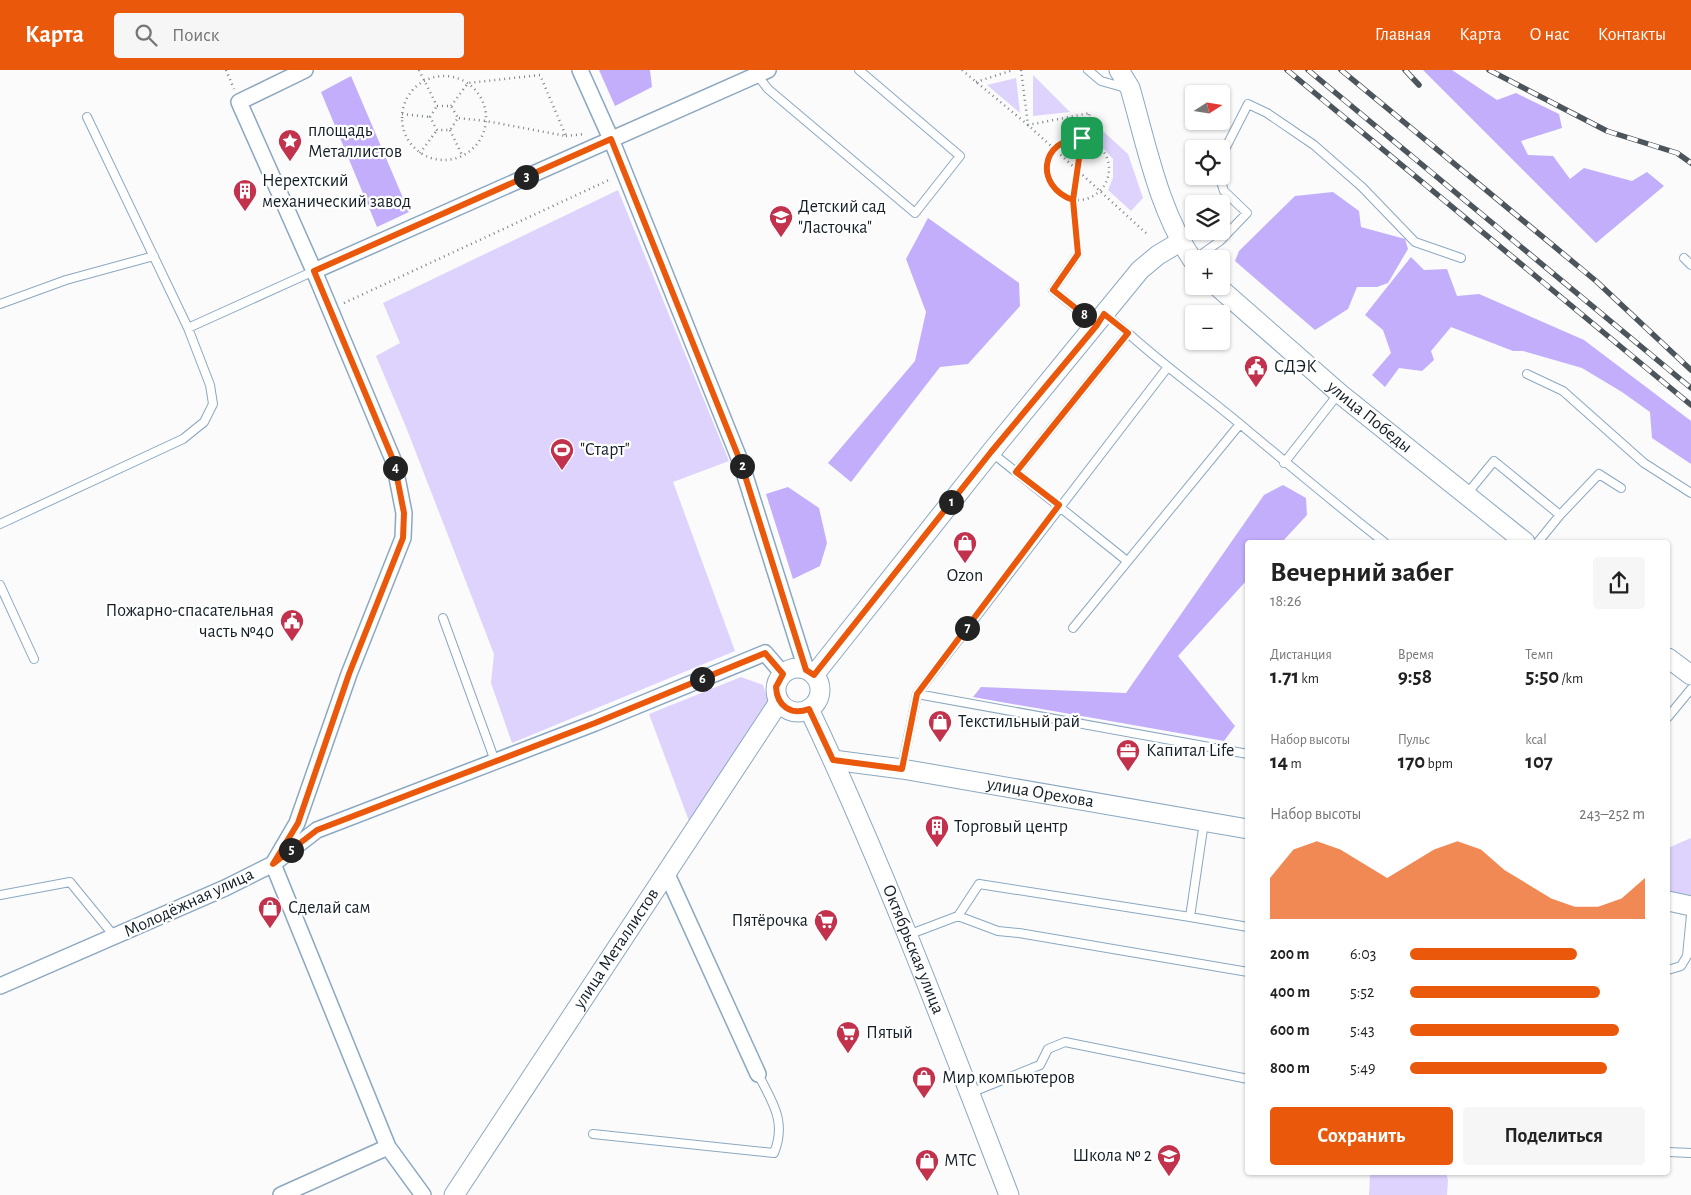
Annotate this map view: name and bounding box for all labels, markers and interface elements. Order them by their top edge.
search box [114,13,464,58]
icon: search [132,21,160,49]
text: Карта [25,23,84,47]
text: Поиск [172,26,219,45]
text: Главная [1375,26,1431,44]
text: Карта [1459,26,1501,44]
text: О нас [1529,26,1570,44]
text: Контакты [1598,26,1666,44]
north arrow [1185,85,1230,130]
map controls [1185,85,1230,350]
pin [1061,117,1103,159]
place label: площадь Металлистов [308,122,402,161]
icon: arrive [1068,124,1096,152]
place icon: площадь Металлистов [277,128,303,162]
button: locate [1185,140,1230,185]
pin: 3 [514,164,538,190]
text: 3 [523,170,530,184]
place label: Нерехтский механический завод [262,172,411,211]
building icon: Нерехтский механический завод [232,178,258,212]
button: layers [1185,195,1230,240]
place label: Детский сад "Ласточка" [798,198,886,237]
school or university icon: Детский сад "Ласточка" [768,204,794,238]
button: + [1185,250,1230,295]
pin: 8 [1072,302,1096,328]
button: − [1185,305,1230,350]
text: 8 [1081,308,1088,322]
public building icon: СДЭК [1243,354,1269,388]
place label: СДЭК [1274,358,1317,376]
street label: улица Победы [1323,377,1415,457]
sports icon: "Старт" [549,437,575,471]
place label: "Старт" [580,441,630,459]
pin: 2 [730,454,754,478]
pin: 4 [382,456,408,480]
text: 2 [739,459,746,473]
text: 4 [392,461,399,475]
pin: 1 [938,490,964,514]
text: 1 [949,495,954,509]
shop icon: Ozon [952,530,978,564]
button: share [1593,557,1645,609]
text: Вечерний забег [1270,559,1453,587]
place label: Ozon [947,567,983,585]
text: 18:26 [1270,593,1302,609]
place label: Пожарно-спасательная часть №40 [106,602,274,641]
public building icon: Пожарно-спасательная часть №40 [279,608,305,642]
pin: 7 [954,616,980,640]
text: 7 [964,621,971,635]
text: Дистанция [1270,648,1332,662]
text: Время [1398,648,1434,662]
text: Темп [1525,648,1553,662]
pin: 6 [690,666,714,692]
text: 1.71 [1270,666,1299,687]
text: 9:58 [1398,666,1432,687]
text: 5:50 [1525,666,1559,687]
text: 6 [699,672,706,686]
text: km [1299,672,1319,686]
text: /km [1559,672,1583,686]
shop icon: Текстильный рай [927,709,953,743]
place label: Текстильный рай [958,713,1080,731]
text: Набор высоты [1270,733,1350,747]
text: Пульс [1398,733,1430,747]
text: kcal [1525,733,1547,747]
office icon: Капитал Life [1115,738,1141,772]
place label: Капитал Life [1146,742,1234,760]
text: 14 [1270,751,1288,772]
text: 170 [1398,751,1425,772]
text: 107 [1525,751,1553,772]
text: m [1288,757,1302,771]
text: bpm [1425,757,1453,771]
street label: улица Орехова [984,775,1095,811]
text: Набор высоты [1270,806,1361,822]
text: 243–252 m [1579,806,1645,822]
building icon: Торговый центр [924,814,950,848]
place label: Торговый центр [954,818,1068,836]
pin: 5 [278,838,304,862]
text: 5 [288,843,295,857]
street label: Молодёжная улица [121,865,257,941]
street label: Октябрьская улица [879,882,947,1017]
street label: улица Металлистов [570,885,662,1013]
shop icon: Сделай сам [257,895,283,929]
place label: Сделай сам [288,899,371,917]
supermarket icon: Пятёрочка [813,908,839,942]
place label: Пятёрочка [731,912,808,930]
text: 200 m [1270,946,1310,962]
text: 6:03 [1350,946,1376,962]
text: 400 m [1270,984,1310,1000]
text: 5:52 [1350,984,1374,1000]
supermarket icon: Пятый [835,1020,861,1054]
text: 600 m [1270,1022,1310,1038]
text: 5:43 [1350,1022,1375,1038]
place label: Пятый [866,1024,913,1042]
text: 800 m [1270,1060,1310,1076]
text: 5:49 [1350,1060,1376,1076]
shop icon: Мир компьютеров [911,1065,937,1099]
place label: Мир компьютеров [942,1069,1075,1087]
button: Сохранить [1270,1107,1453,1165]
button: Поделиться [1463,1107,1645,1165]
school or university icon: Школа № 2 [1156,1143,1182,1177]
place label: Школа № 2 [1072,1147,1152,1165]
shop icon: МТС [914,1148,940,1182]
place label: МТС [944,1152,977,1170]

